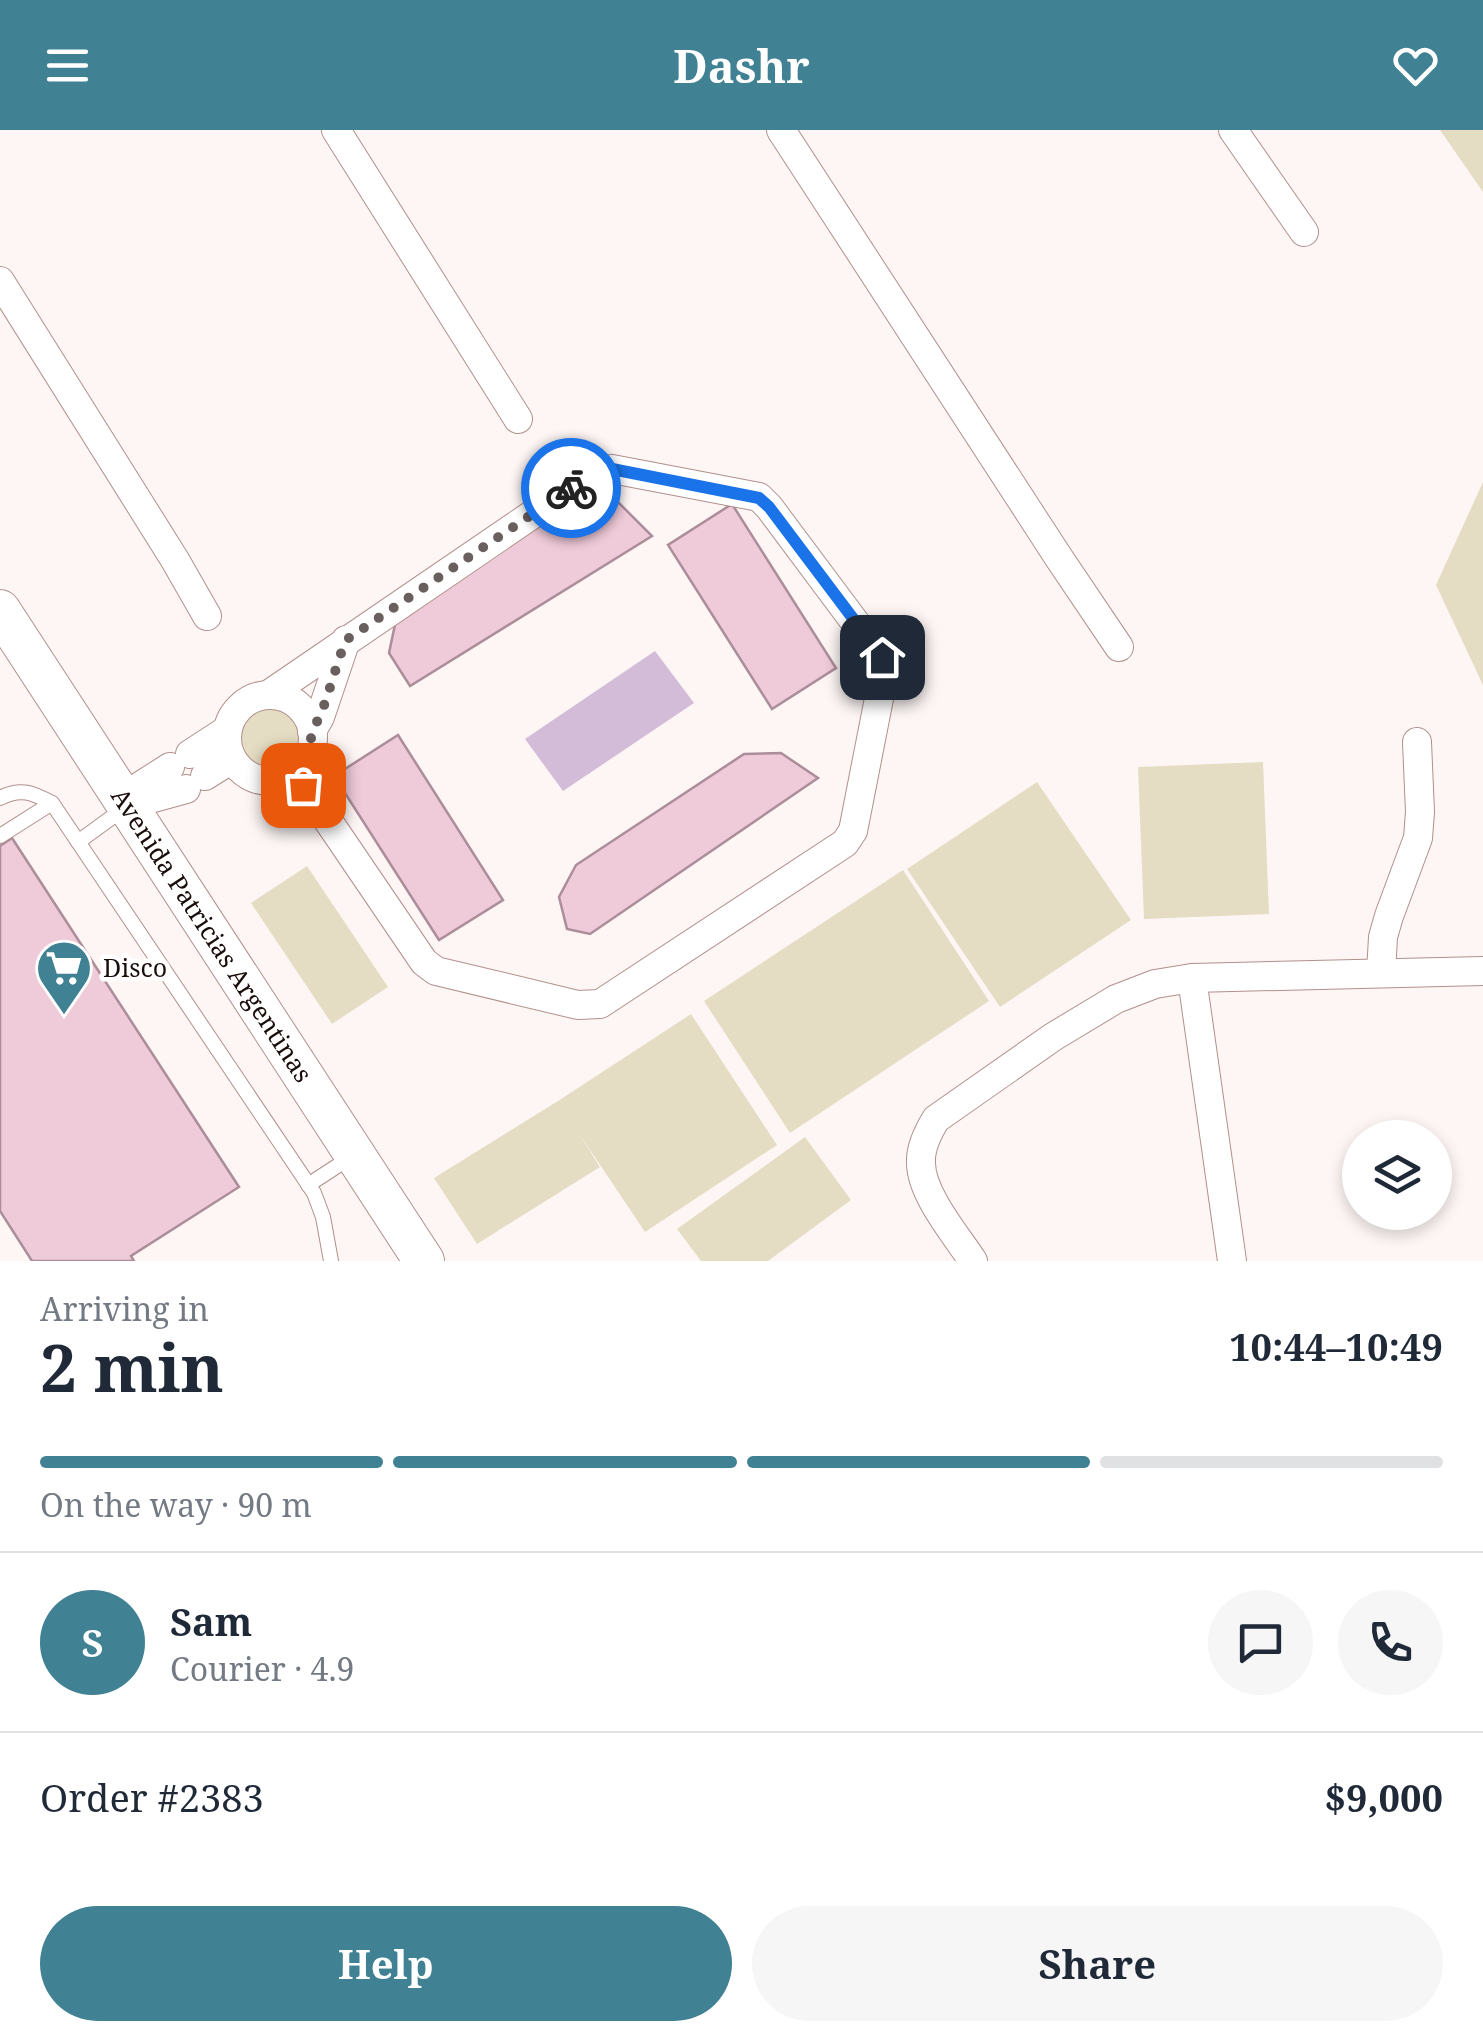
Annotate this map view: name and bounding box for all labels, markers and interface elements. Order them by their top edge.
text: Dashr [673,35,810,96]
icon: menu [40,38,95,93]
icon: heart [1388,38,1443,93]
courier [521,438,621,538]
icon: bike [544,461,599,516]
pin [840,615,925,700]
icon: home [855,630,910,685]
pin [261,743,346,828]
icon: bag [276,758,331,813]
street label: Avenida Patricias Argentinas [104,781,321,1088]
supermarket icon: Disco [34,938,94,1017]
place label: Disco [103,950,167,984]
map controls [1342,1120,1452,1230]
button: layers [1342,1120,1452,1230]
text: Arriving in [40,1287,209,1330]
text: 10:44–10:49 [1229,1320,1443,1372]
text: 2 min [40,1323,224,1411]
text: On the way · 90 m [40,1483,312,1526]
button: chat [1208,1590,1313,1695]
button: phone [1338,1590,1443,1695]
text: Sam [170,1595,252,1647]
text: S [81,1616,104,1668]
text: Courier · 4.9 [170,1647,354,1690]
text: Order #2383 [40,1771,264,1823]
text: $9,000 [1324,1771,1443,1823]
button: Help [40,1906,732,2021]
button: Share [752,1906,1443,2021]

